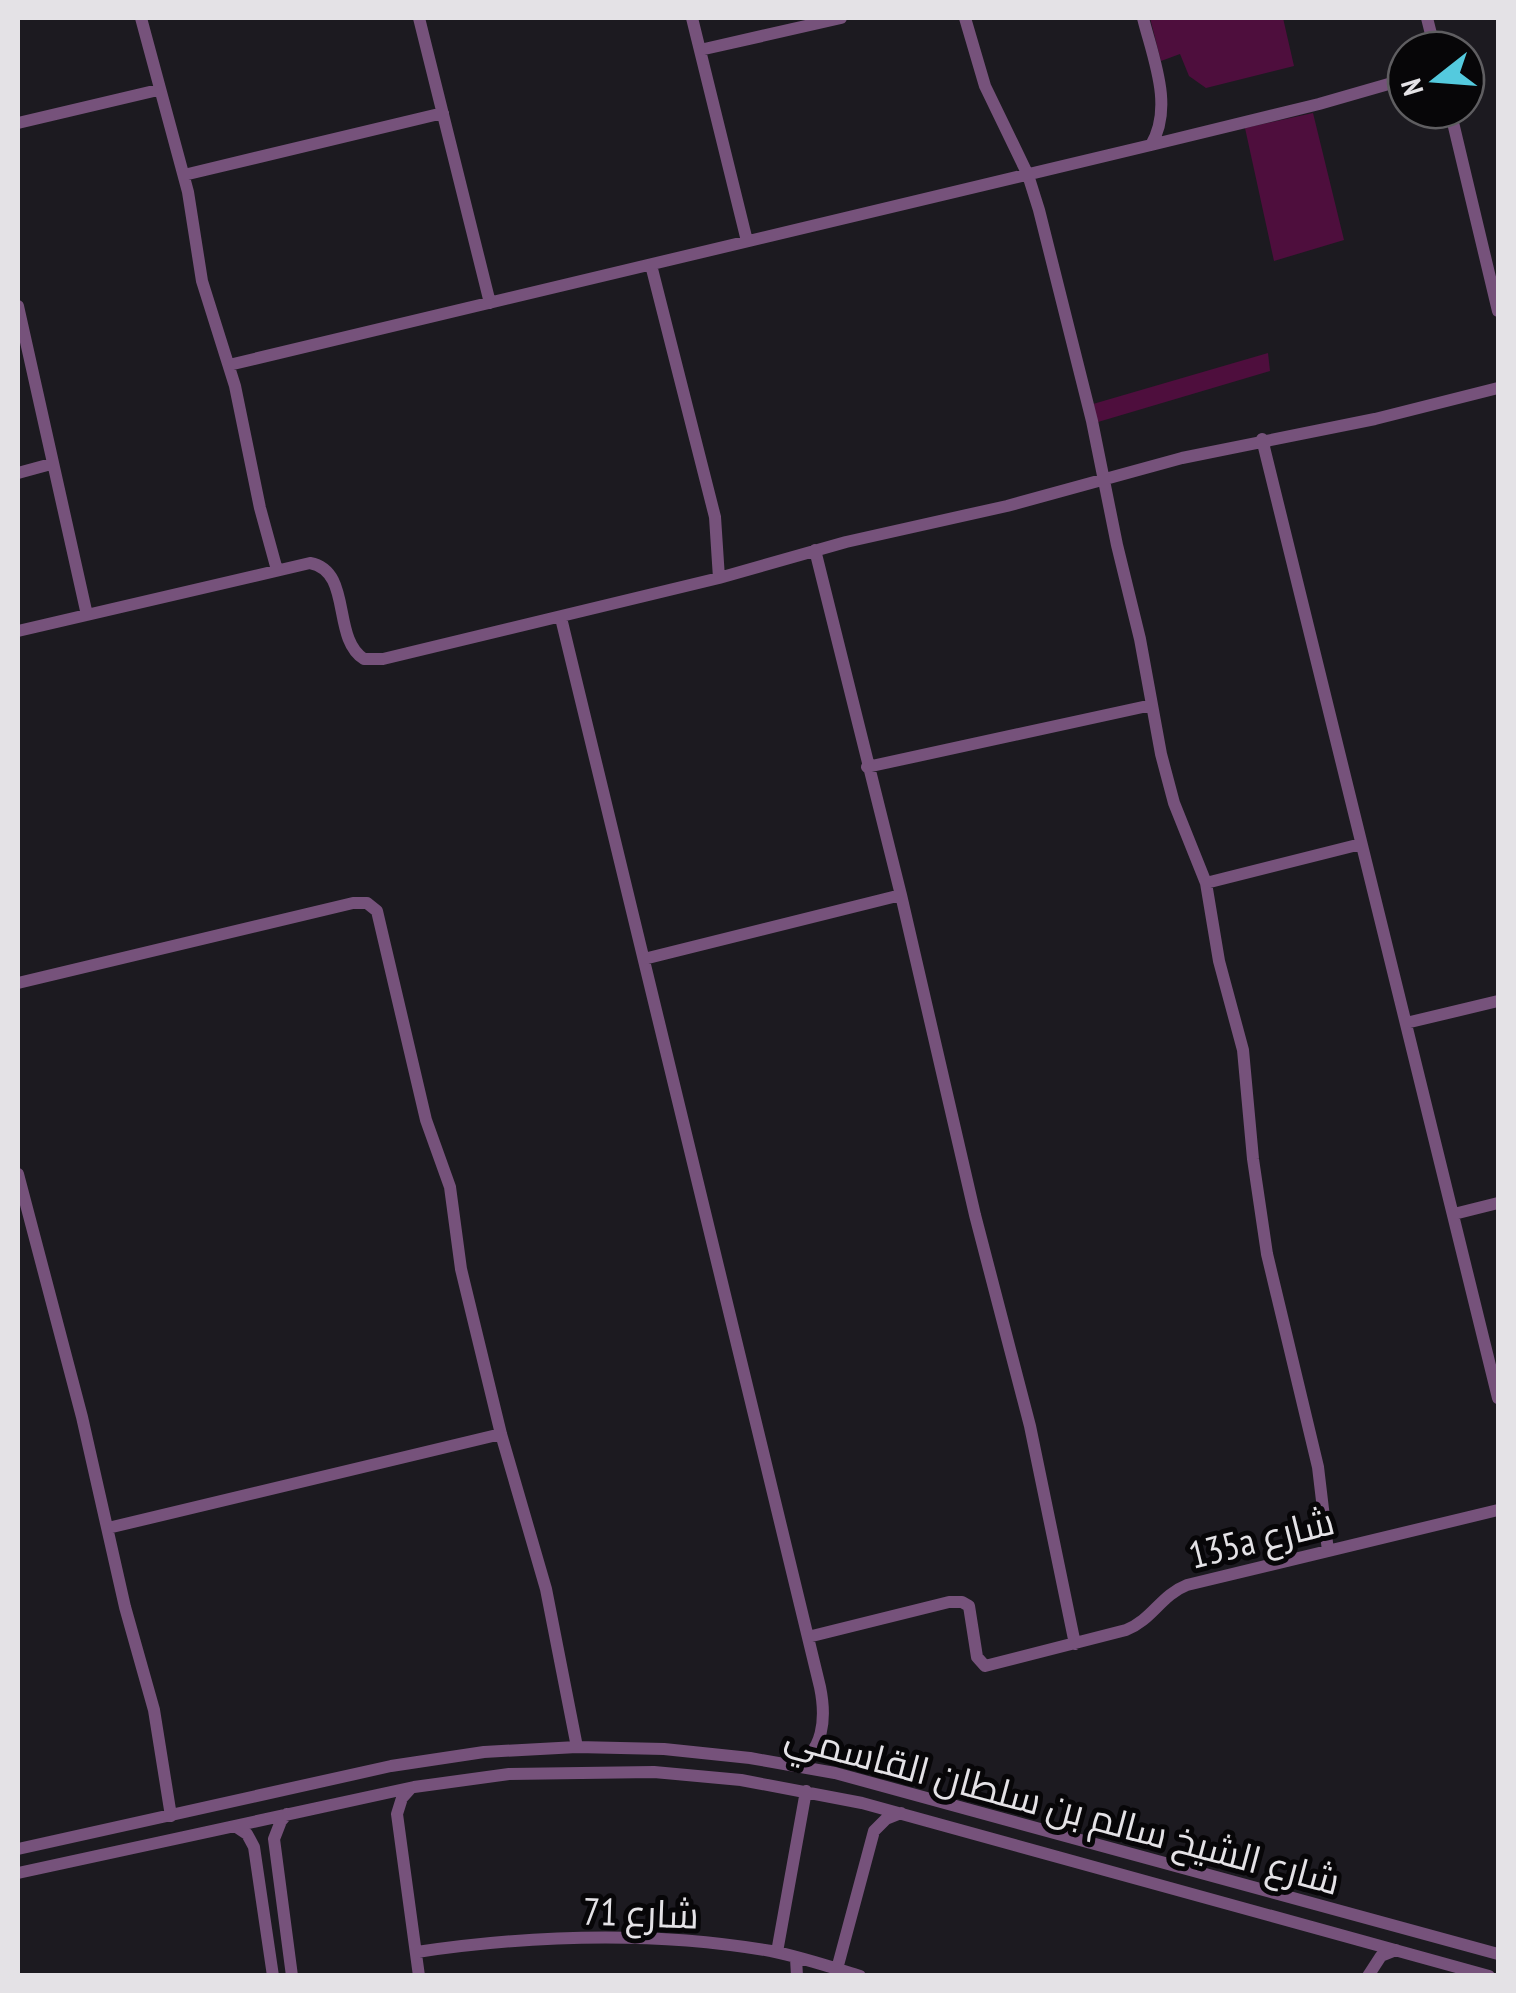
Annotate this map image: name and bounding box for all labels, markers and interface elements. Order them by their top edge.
north arrow [1386,30,1486,130]
text: N [1392,75,1432,100]
street label: 135a شارع [1183,1495,1339,1581]
street label: شارع الشيخ سالم بن سلطان القاسمي [779,1709,1346,1911]
street label: شارع 71 [582,1885,700,1941]

